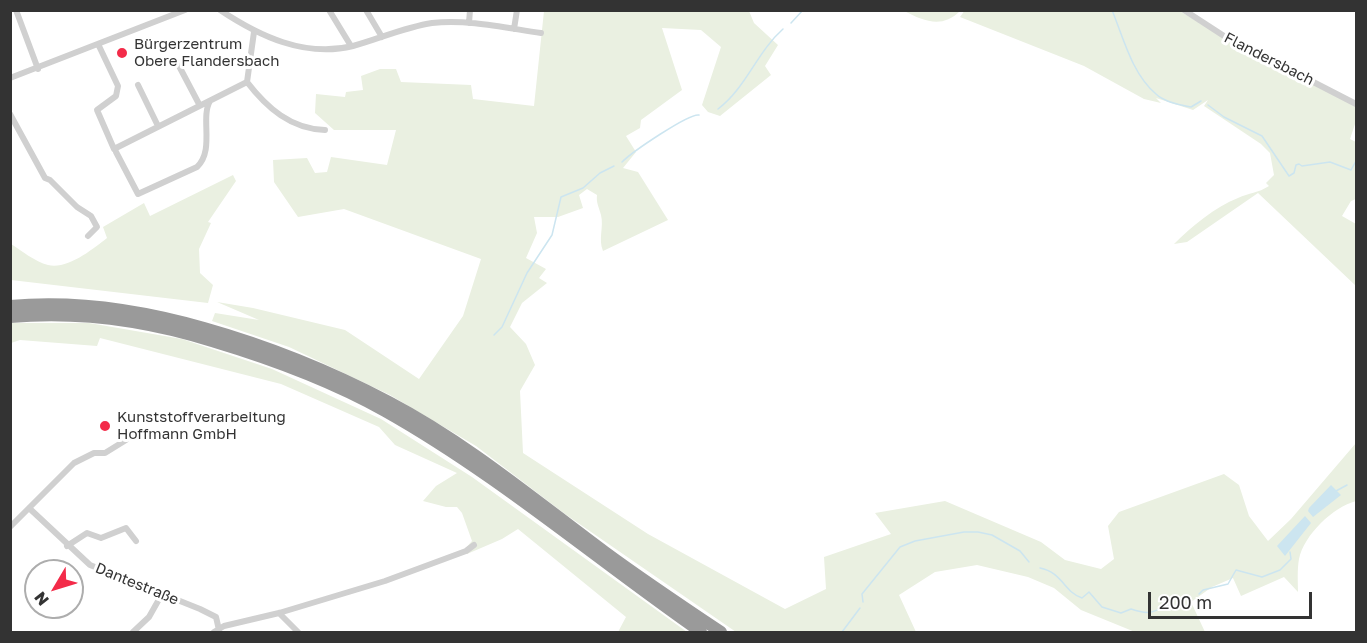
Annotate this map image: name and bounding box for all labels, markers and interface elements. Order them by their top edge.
street label: Flandersbach [1221,29,1317,89]
place label: Bürgerzentrum Obere Flandersbach [134,35,279,70]
marker: Bürgerzentrum Obere Flandersbach [115,46,129,60]
place label: Kunststoffverarbeitung Hoffmann GmbH [117,408,286,443]
marker: Kunststoffverarbeitung Hoffmann GmbH [98,419,112,433]
north arrow [24,559,84,619]
street label: Dantestraße [93,559,181,609]
scale bar [1151,580,1314,618]
text: N [30,588,53,610]
text: 200 m [1159,591,1212,613]

